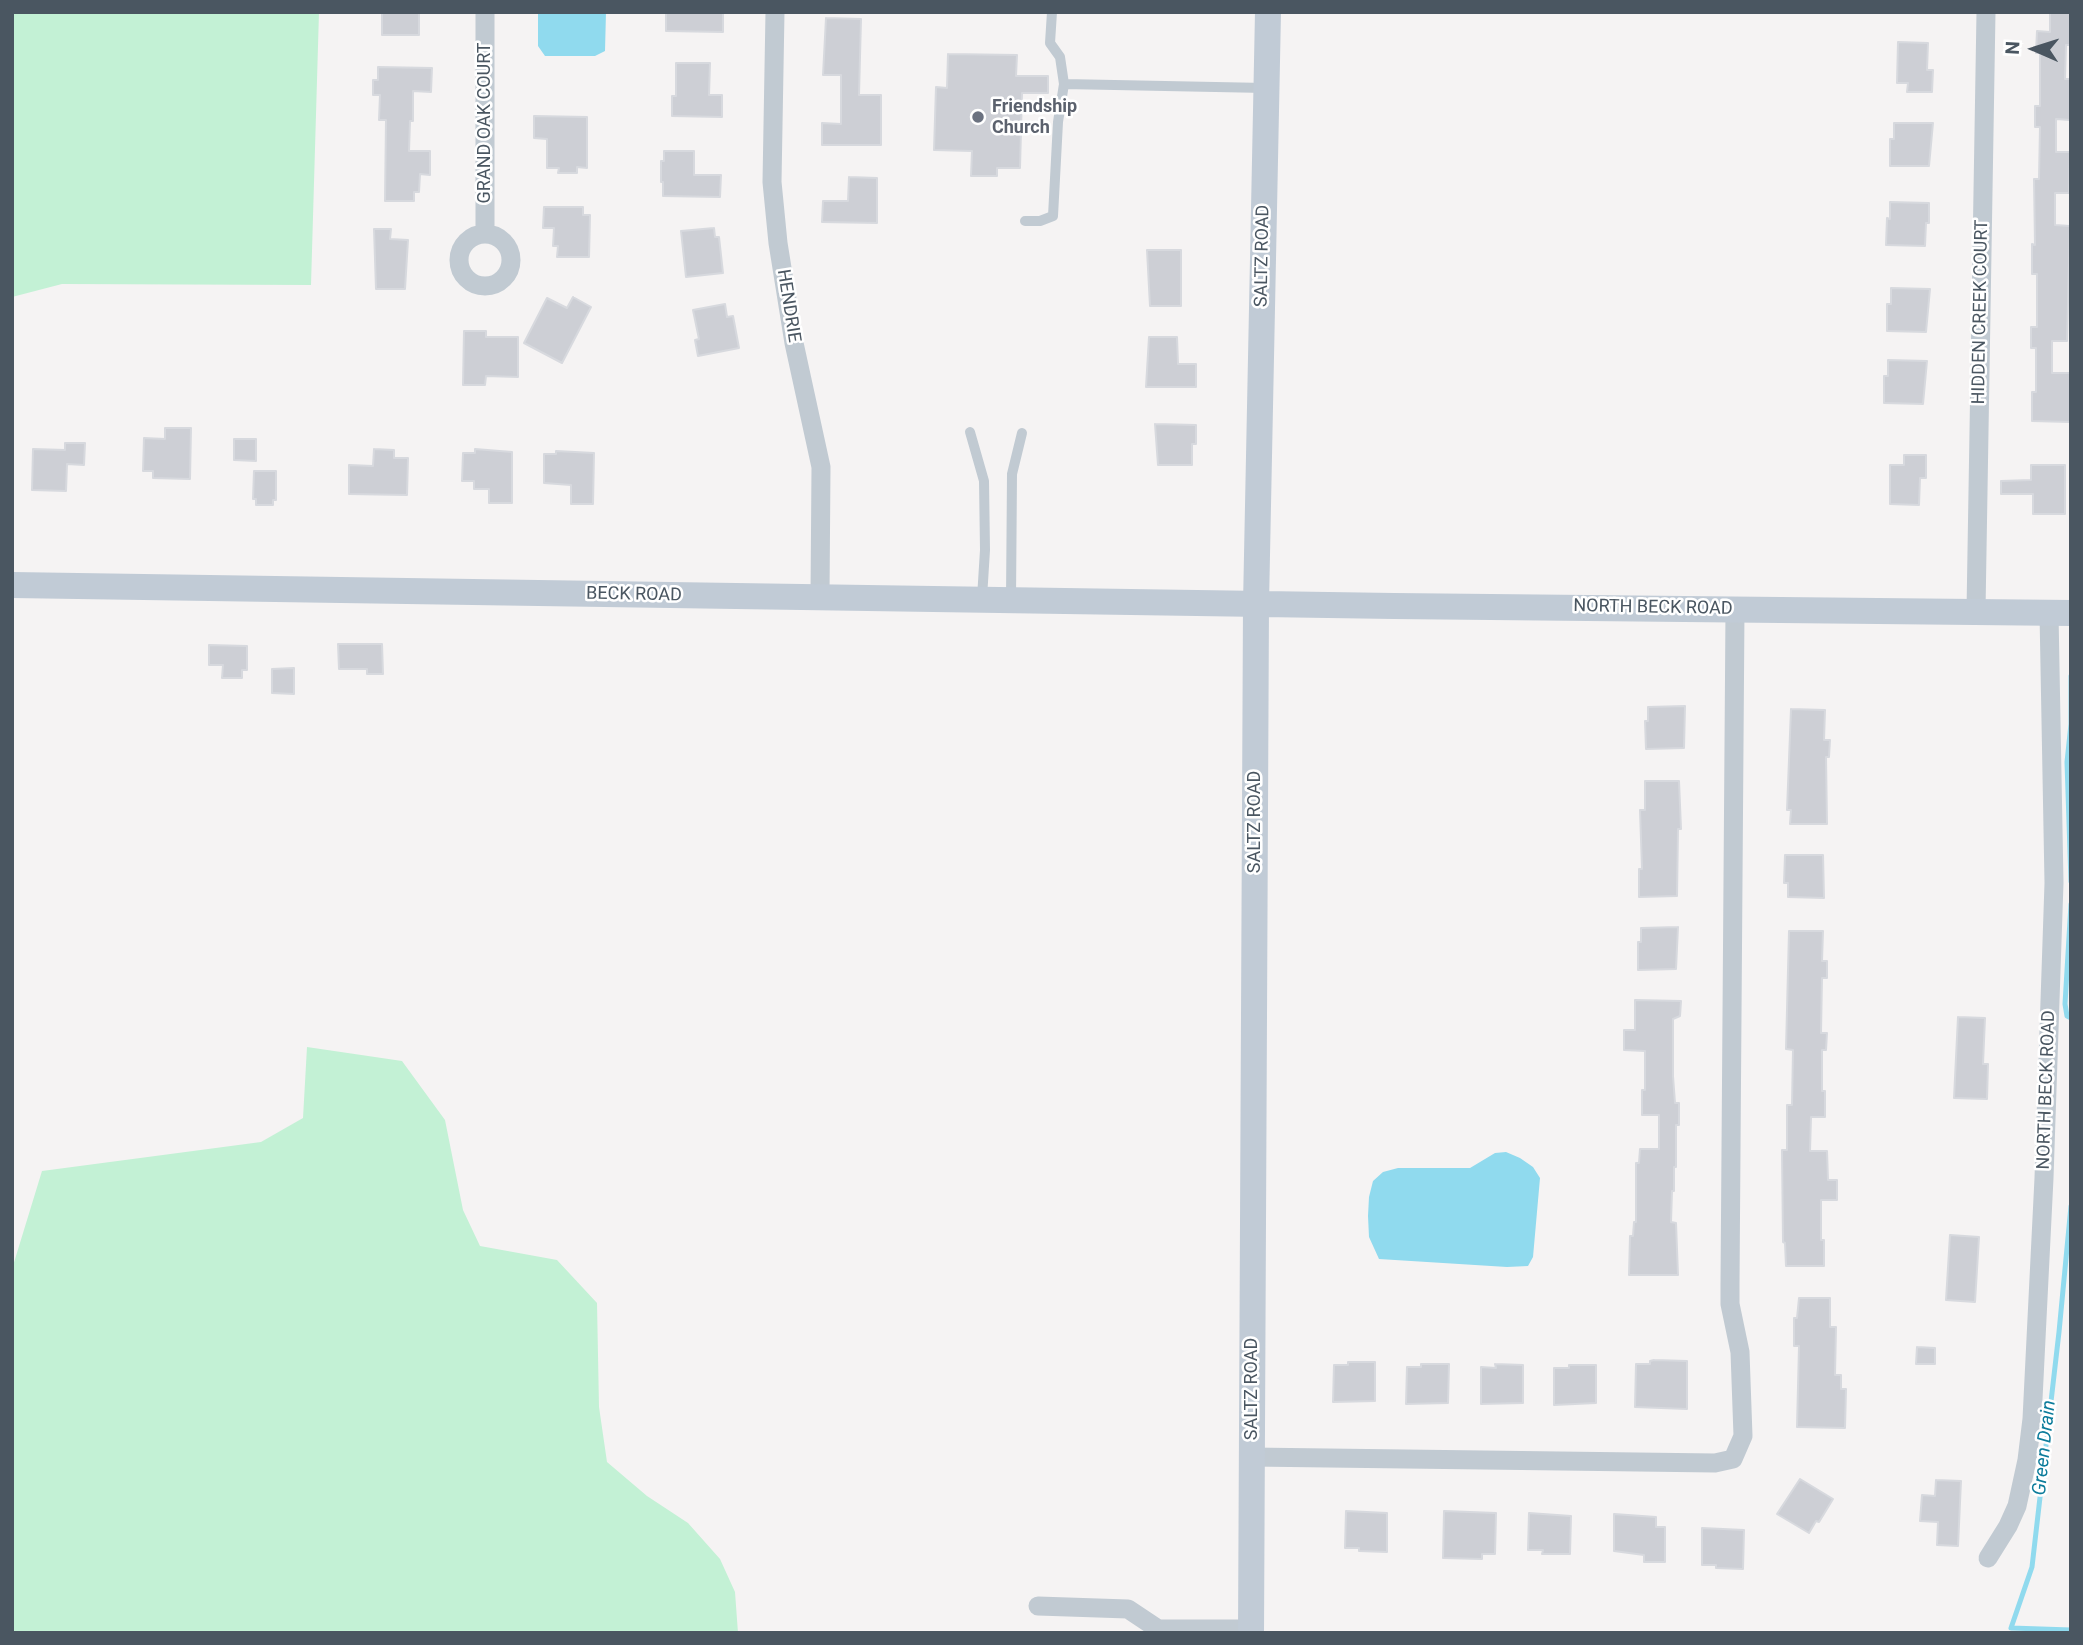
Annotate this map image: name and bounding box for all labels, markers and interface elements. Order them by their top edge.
north arrow [1999,14,2069,84]
text: N [2001,41,2024,55]
street label: GRAND OAK COURT [474,43,496,203]
place label: Friendship Church [992,96,1077,138]
marker: Friendship Church [970,109,986,125]
street label: SALTZ ROAD [1251,205,1275,307]
street label: HIDDEN CREEK COURT [1969,219,1993,405]
street label: HENDRIE [772,268,804,344]
street label: BECK ROAD [586,583,682,607]
street label: NORTH BECK ROAD [1573,596,1733,620]
street label: SALTZ ROAD [1244,771,1266,873]
street label: NORTH BECK ROAD [2033,1010,2061,1170]
street label: SALTZ ROAD [1241,1338,1263,1440]
water label: Green Drain [2029,1399,2061,1497]

